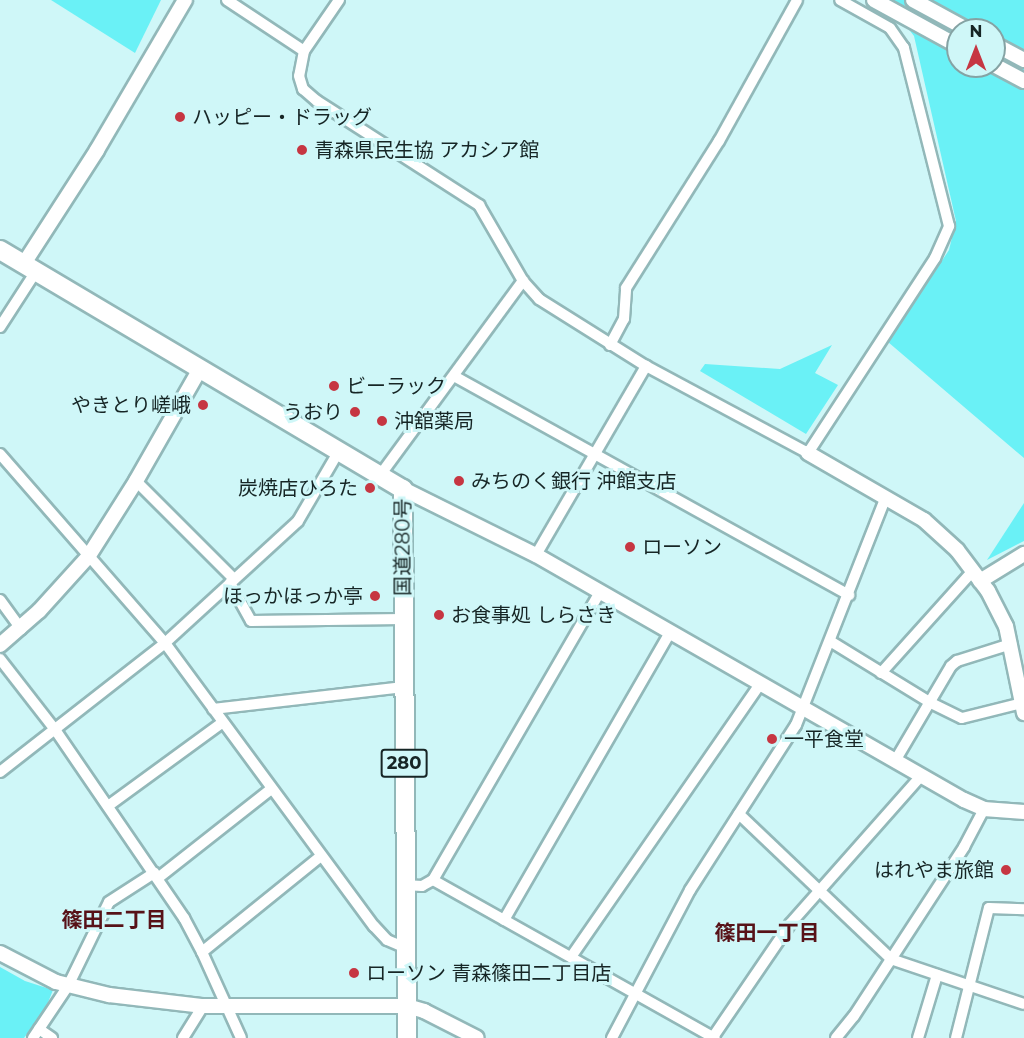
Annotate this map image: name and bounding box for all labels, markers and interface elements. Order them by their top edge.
north arrow [946,18,1006,78]
text: N [970,22,982,41]
place label: ハッピー・ドラッグ [192,105,372,129]
marker: ハッピー・ドラッグ [173,110,187,124]
place label: 青森県民生協 アカシア館 [314,138,539,162]
marker: 青森県民生協 アカシア館 [295,143,309,157]
place label: ビーラック [346,374,446,398]
marker: ビーラック [327,379,341,393]
place label: やきとり嵯峨 [71,393,191,417]
marker: やきとり嵯峨 [196,398,210,412]
place label: うおり [283,400,343,424]
marker: うおり [348,405,362,419]
place label: 沖舘薬局 [394,409,474,433]
marker: 沖舘薬局 [375,414,389,428]
place label: みちのく銀行 沖館支店 [471,469,676,493]
marker: みちのく銀行 沖館支店 [452,474,466,488]
place label: 炭焼店ひろた [238,476,358,500]
marker: 炭焼店ひろた [363,481,377,495]
street label: 国道280号 [391,498,415,596]
place label: ローソン [642,535,722,559]
marker: ローソン [623,540,637,554]
place label: ほっかほっか亭 [223,584,363,608]
marker: ほっかほっか亭 [368,589,382,603]
place label: お食事処 しらさき [451,603,616,627]
marker: お食事処 しらさき [432,608,446,622]
place label: 一平食堂 [784,727,864,751]
marker: 一平食堂 [765,732,779,746]
road number: 280 [380,748,428,778]
place label: はれやま旅館 [874,858,994,882]
marker: はれやま旅館 [999,863,1013,877]
district label: 篠田二丁目 [62,907,166,933]
district label: 篠田一丁目 [715,920,819,946]
place label: ローソン 青森篠田二丁目店 [366,961,611,985]
marker: ローソン 青森篠田二丁目店 [347,966,361,980]

